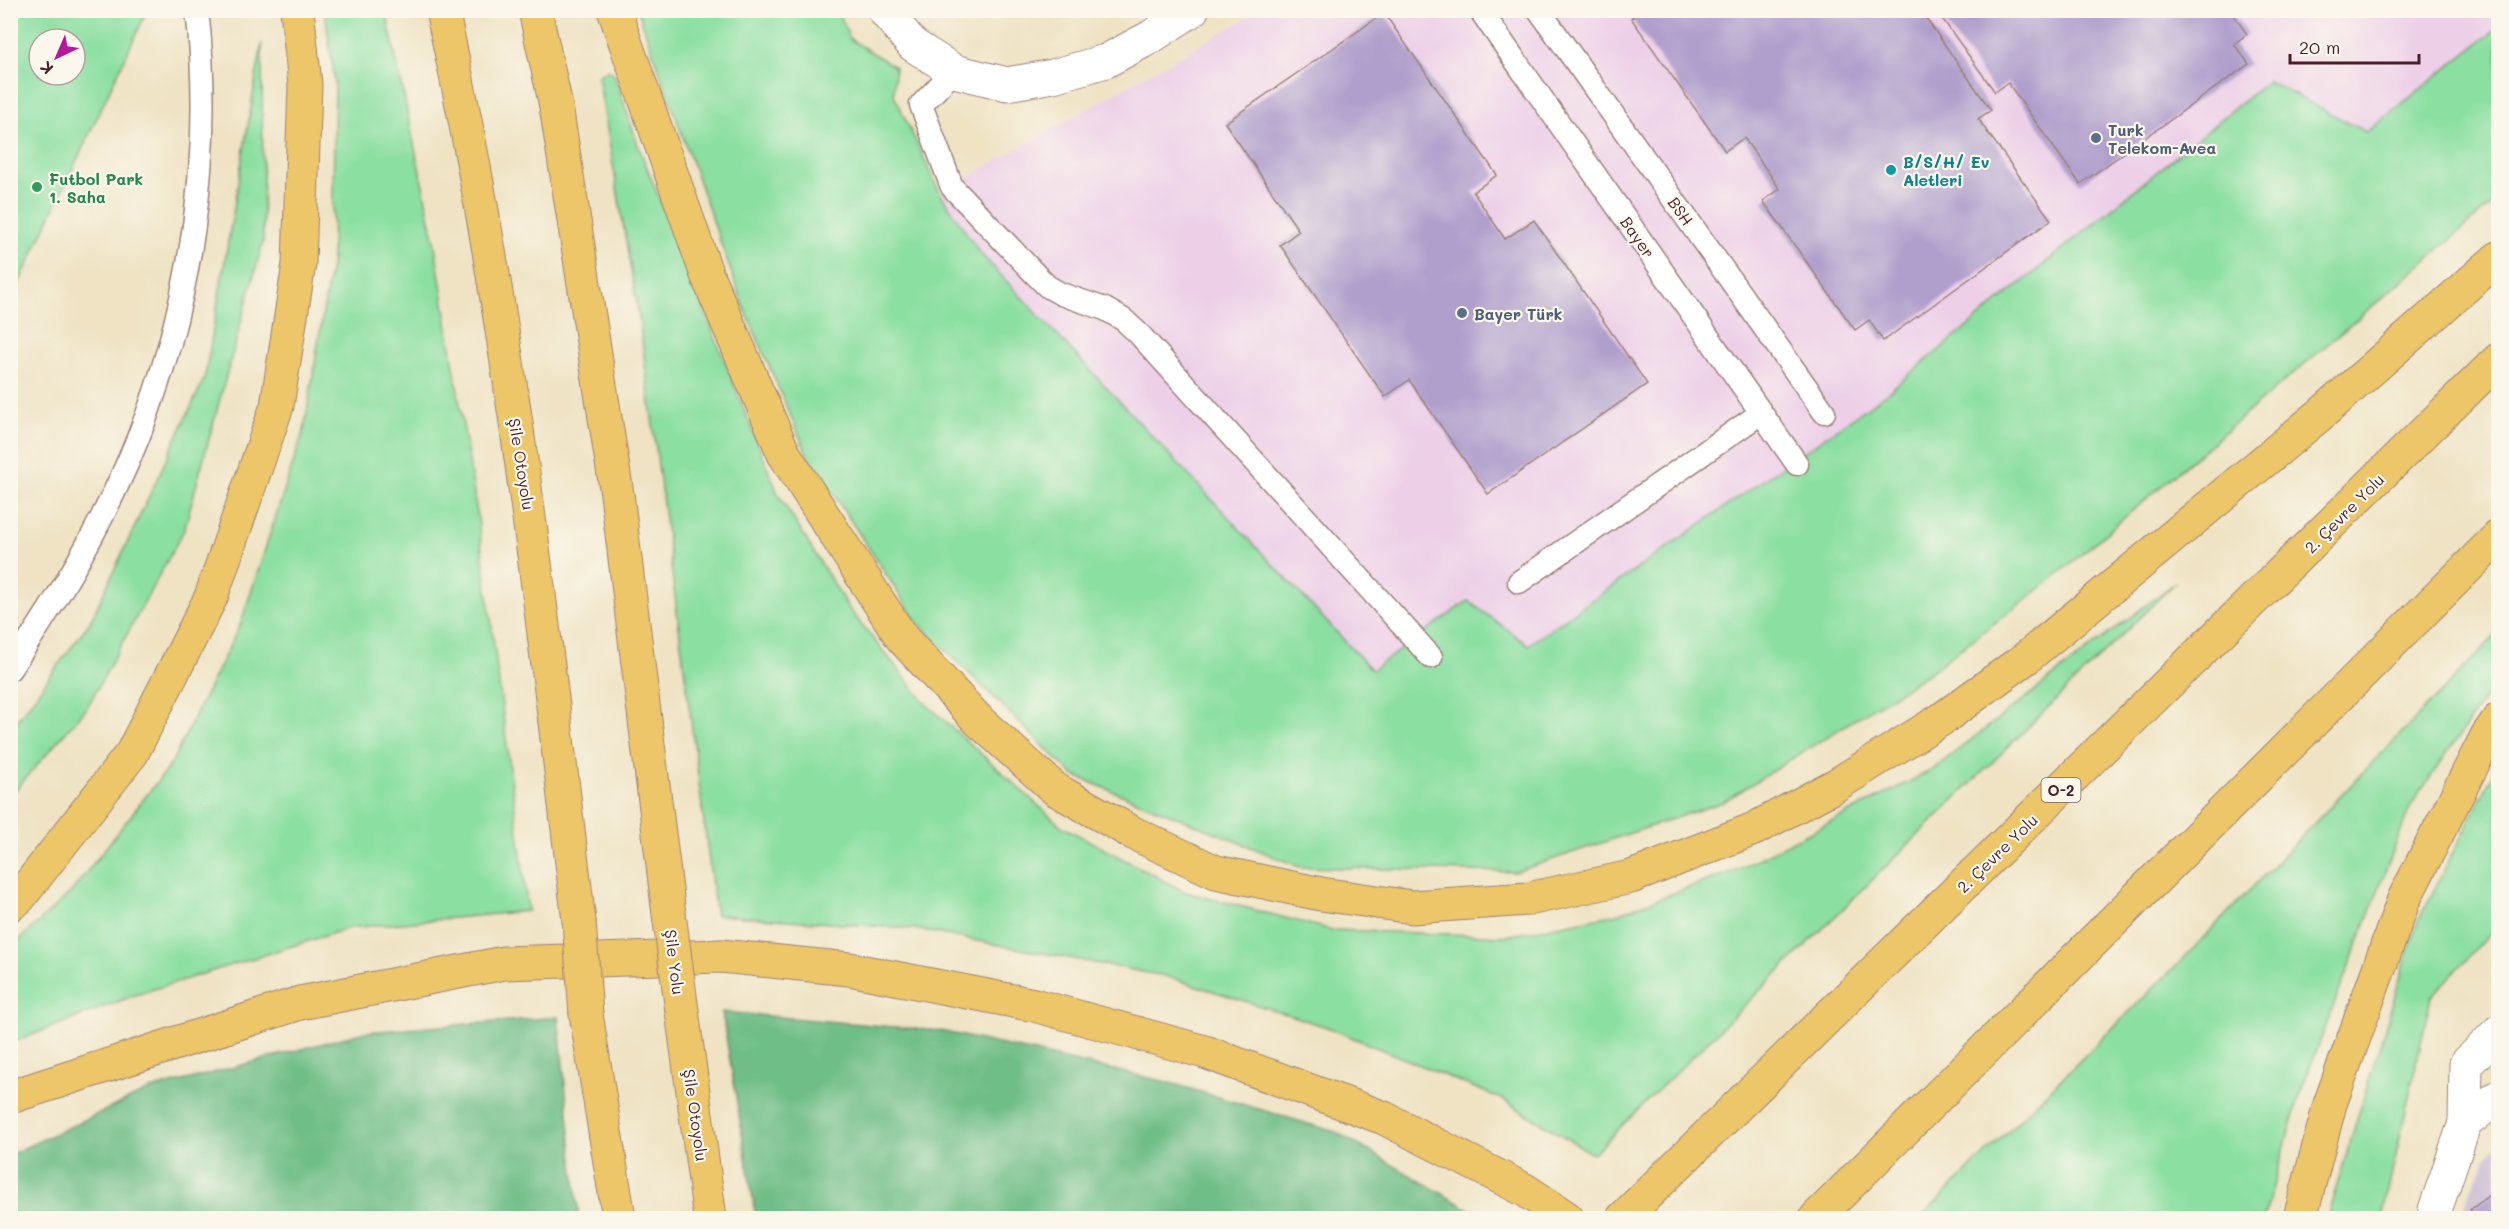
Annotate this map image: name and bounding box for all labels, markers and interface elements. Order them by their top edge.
north arrow [27,27,87,87]
scale bar [2290,27,2419,65]
text: 20 m [2299,35,2340,59]
text: K [35,57,57,79]
place label: Turk Telekom-Avea [2108,119,2216,158]
marker: Turk Telekom-Avea [2089,131,2103,145]
place label: B/S/H/ Ev Aletleri [1903,151,1990,190]
marker: B/S/H/ Ev Aletleri [1884,163,1898,177]
place label: Futbol Park 1. Saha [49,168,143,207]
marker: Futbol Park 1. Saha [30,180,44,194]
street label: BSH [1664,193,1698,229]
street label: Bayer [1616,212,1660,262]
place label: Bayer Türk [1474,303,1563,324]
marker: Bayer Türk [1455,306,1469,320]
street label: Şile Otoyolu [504,417,540,511]
street label: 2. Çevre Yolu [2300,469,2388,557]
road number: O-2 [2042,778,2080,802]
street label: 2. Çevre Yolu [1952,809,2042,897]
street label: Şile Yolu [661,928,689,996]
street label: Şile Otoyolu [679,1068,713,1162]

